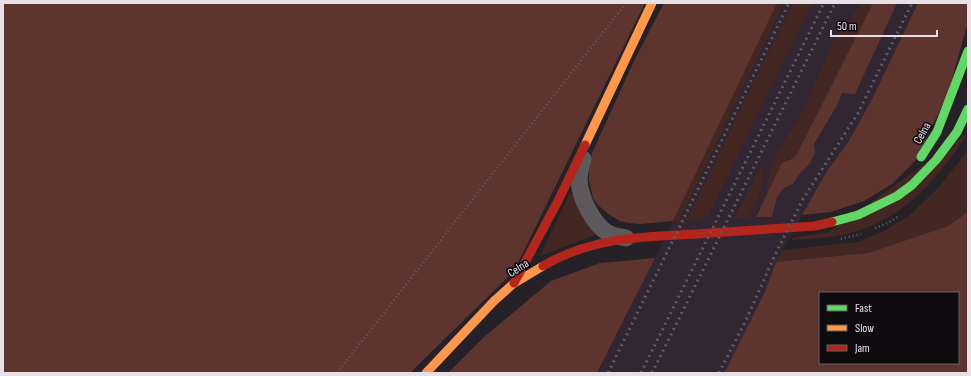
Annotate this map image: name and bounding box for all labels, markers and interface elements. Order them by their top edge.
scale bar [831,12,937,38]
text: 50 m [837,19,857,34]
street label: Celna [910,119,935,147]
street label: Celna [505,256,532,281]
legend [819,292,959,364]
text: Fast [855,301,872,316]
text: Slow [855,321,874,336]
text: Jam [854,341,870,356]

